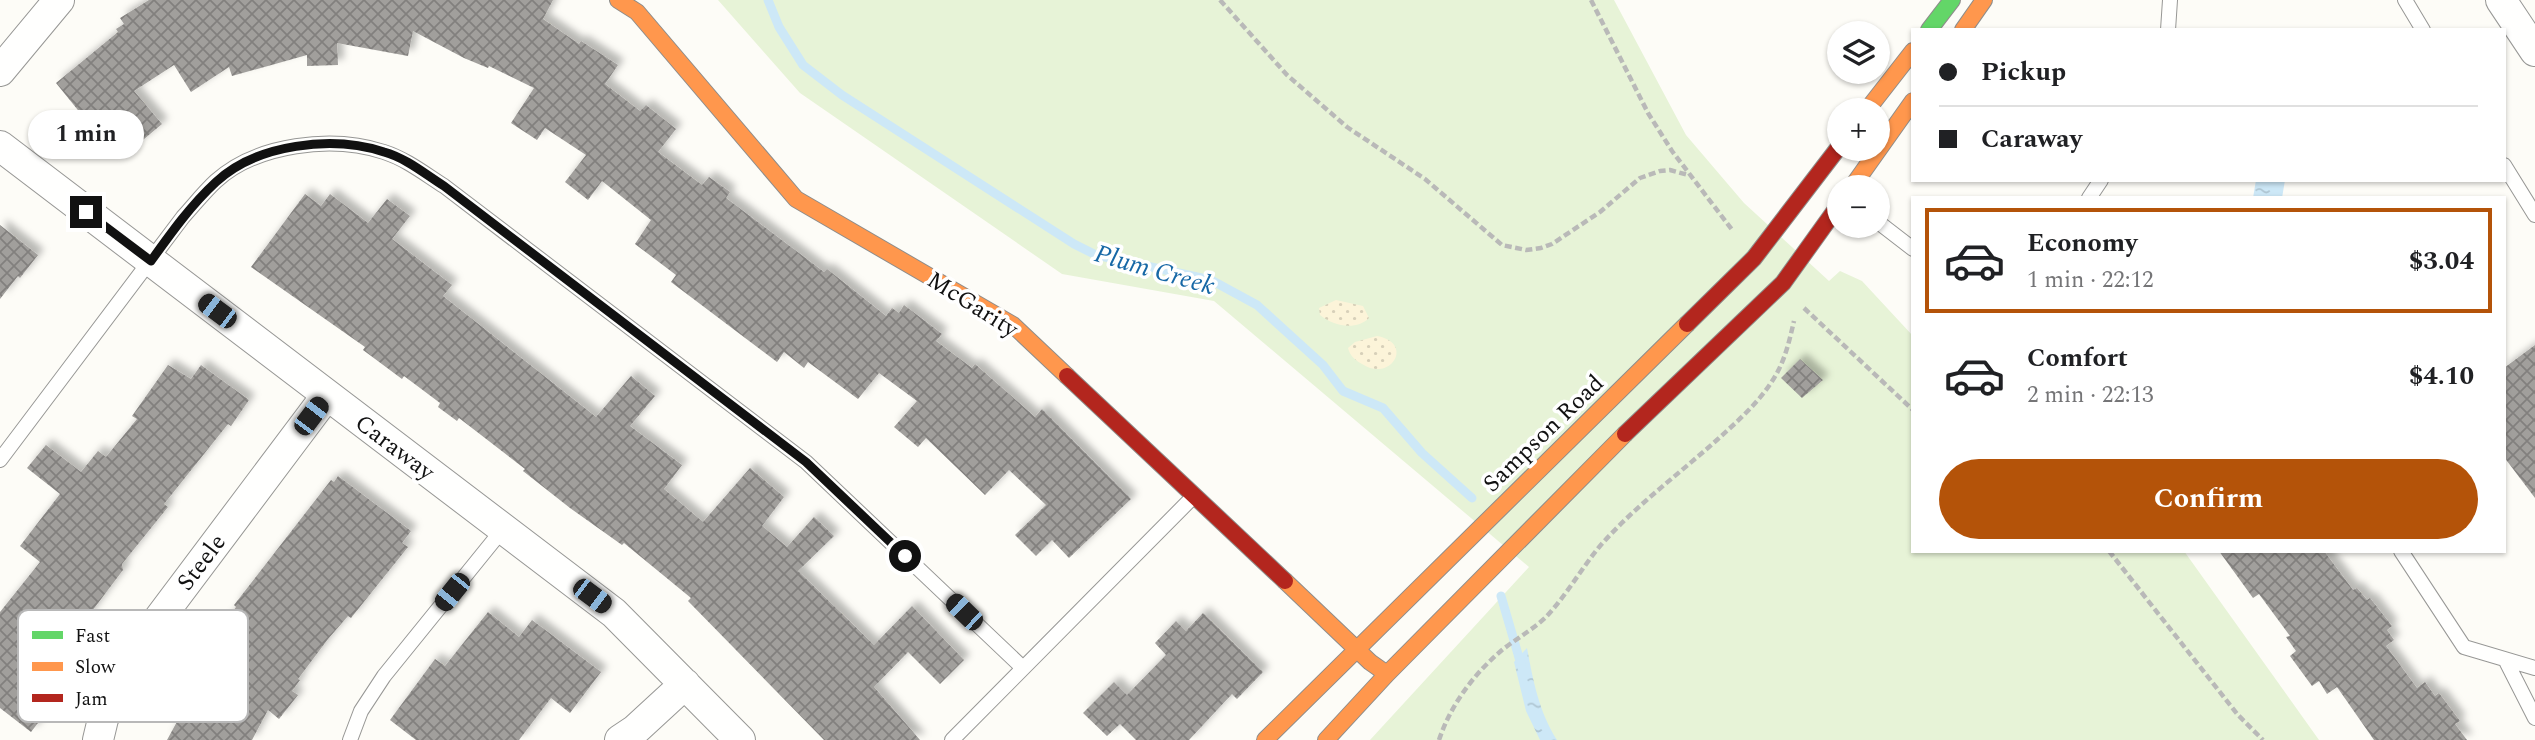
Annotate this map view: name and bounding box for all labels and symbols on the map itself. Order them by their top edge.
callout: 1 min [28,110,144,160]
route end [70,196,102,228]
water label: Plum Creek [1090,234,1220,306]
street label: McGarity [920,263,1026,348]
car [194,290,241,332]
street label: Sampson Road [1475,366,1613,501]
car [290,393,333,439]
street label: Caraway [347,406,443,491]
street label: Steele [168,526,235,599]
route start [889,540,921,572]
car [431,569,474,615]
car [569,575,616,617]
car [942,590,987,634]
legend [18,610,248,722]
text: Fast [75,622,111,651]
text: Slow [75,653,116,682]
text: Jam [75,685,107,714]

